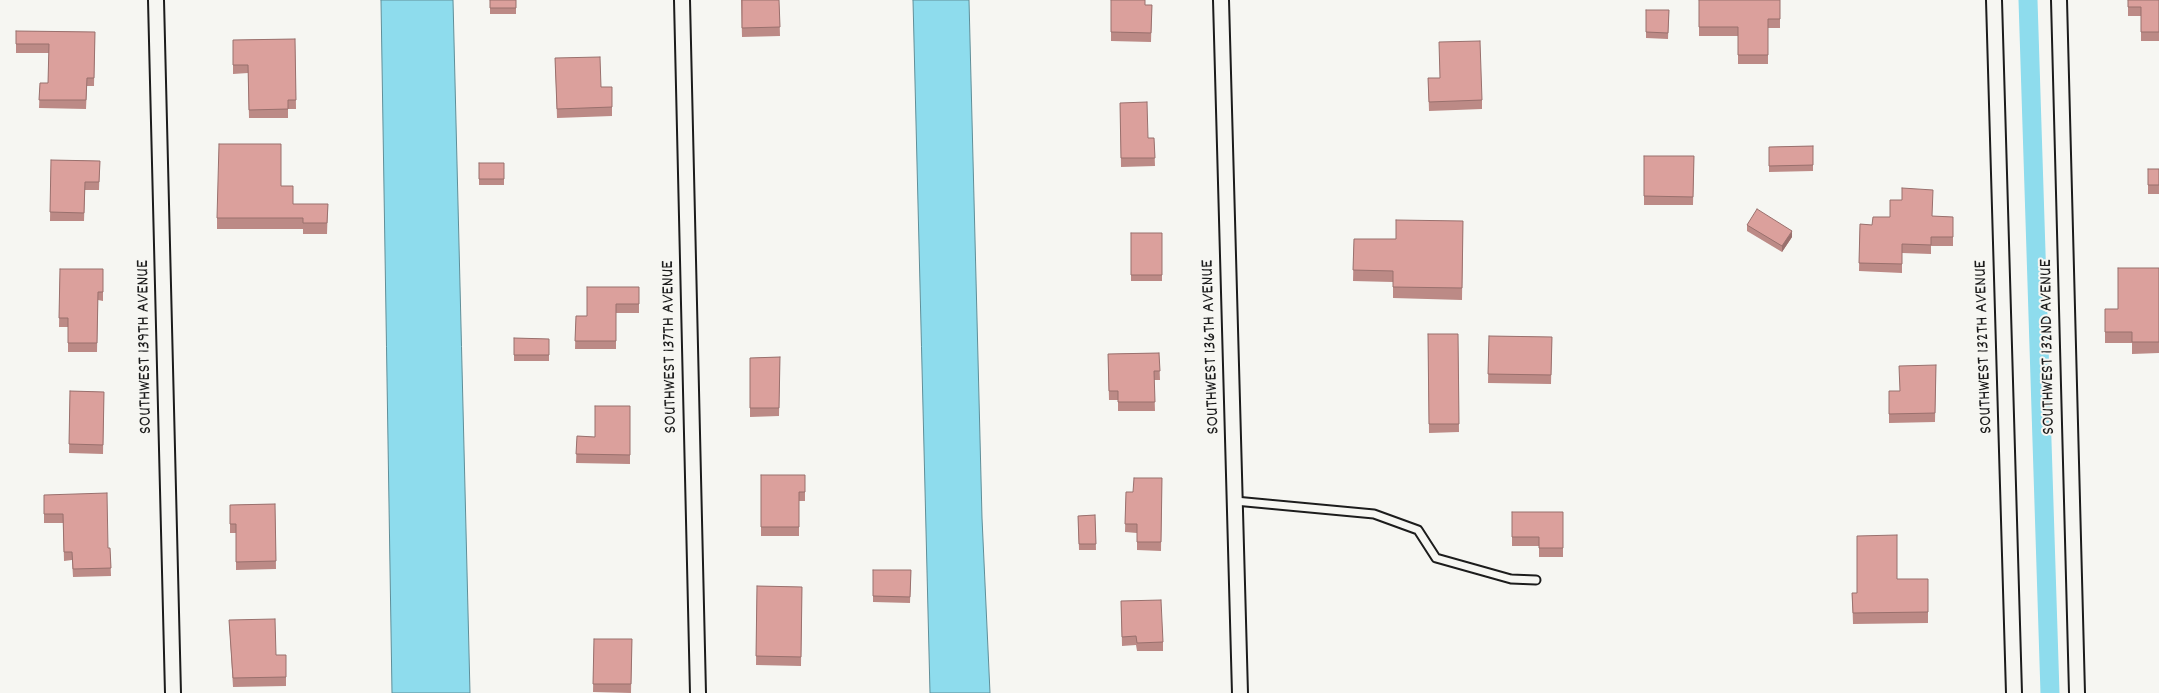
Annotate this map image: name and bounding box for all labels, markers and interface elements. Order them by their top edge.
street label: SOUTHWEST 136TH AVENUE [1198,259,1226,435]
street label: SOUTHWEST 132ND AVENUE [2037,259,2061,435]
street label: SOUTHWEST 139TH AVENUE [134,260,158,434]
street label: SOUTHWEST 137TH AVENUE [659,260,683,434]
street label: SOUTHWEST 132TH AVENUE [1971,260,1999,434]

